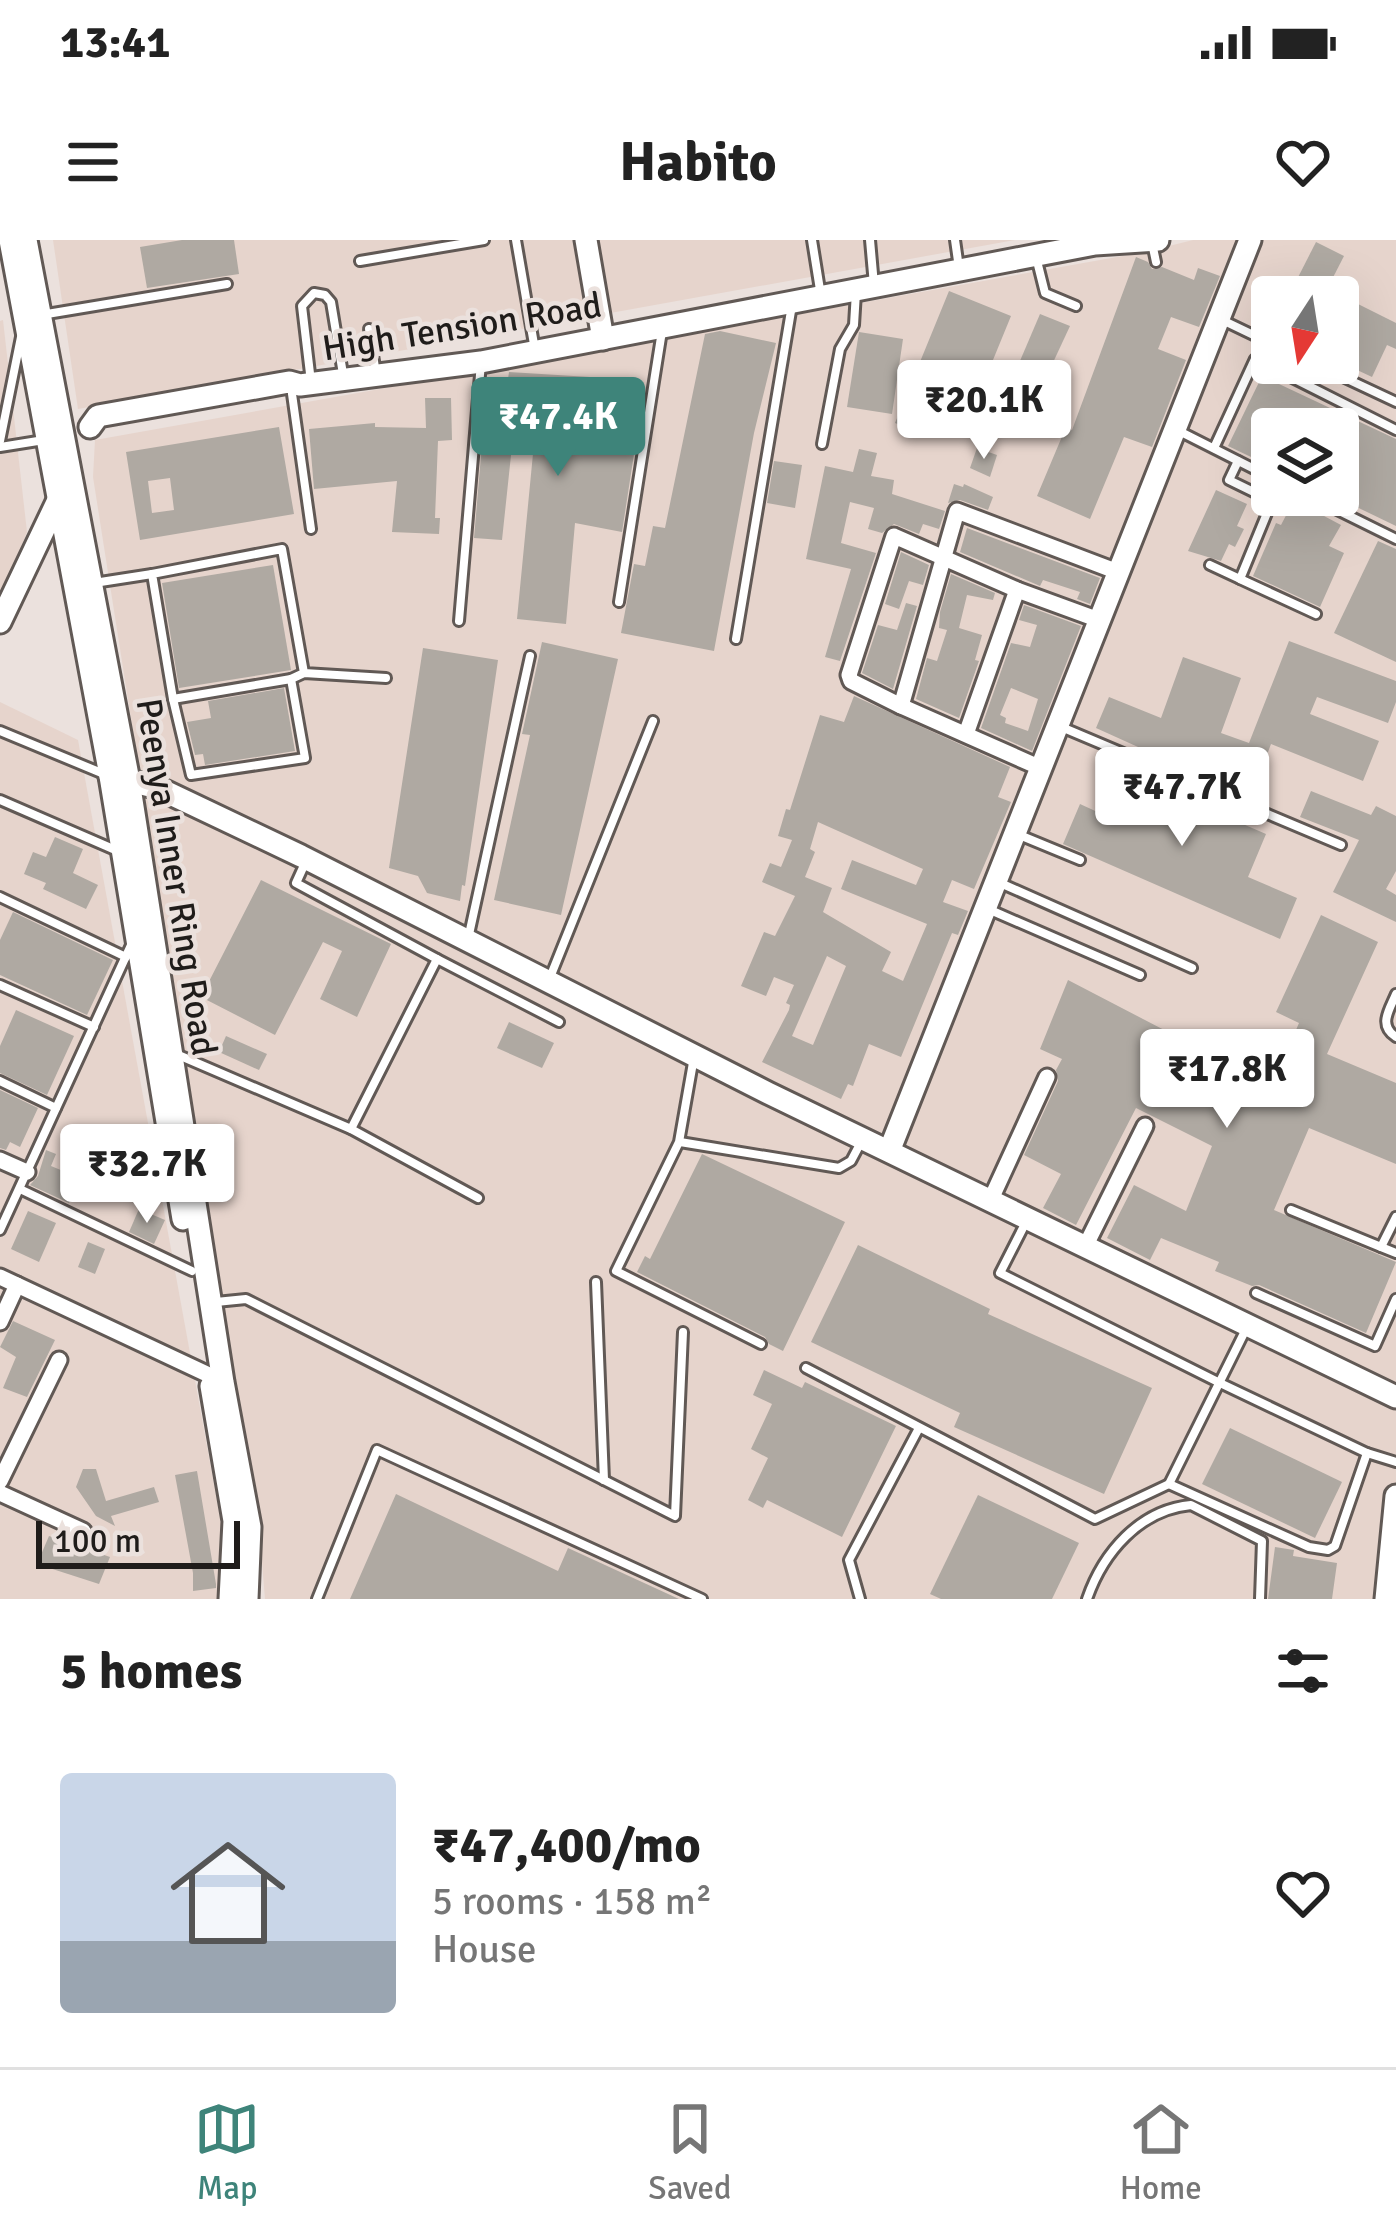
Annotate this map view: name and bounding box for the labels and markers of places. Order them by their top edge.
pin: ₹20.1K [886,360,1082,462]
pin: ₹47.4K [460,377,656,479]
pin: ₹47.7K [1084,747,1280,849]
pin: ₹17.8K [1129,1029,1325,1131]
pin: ₹32.7K [49,1124,245,1226]

